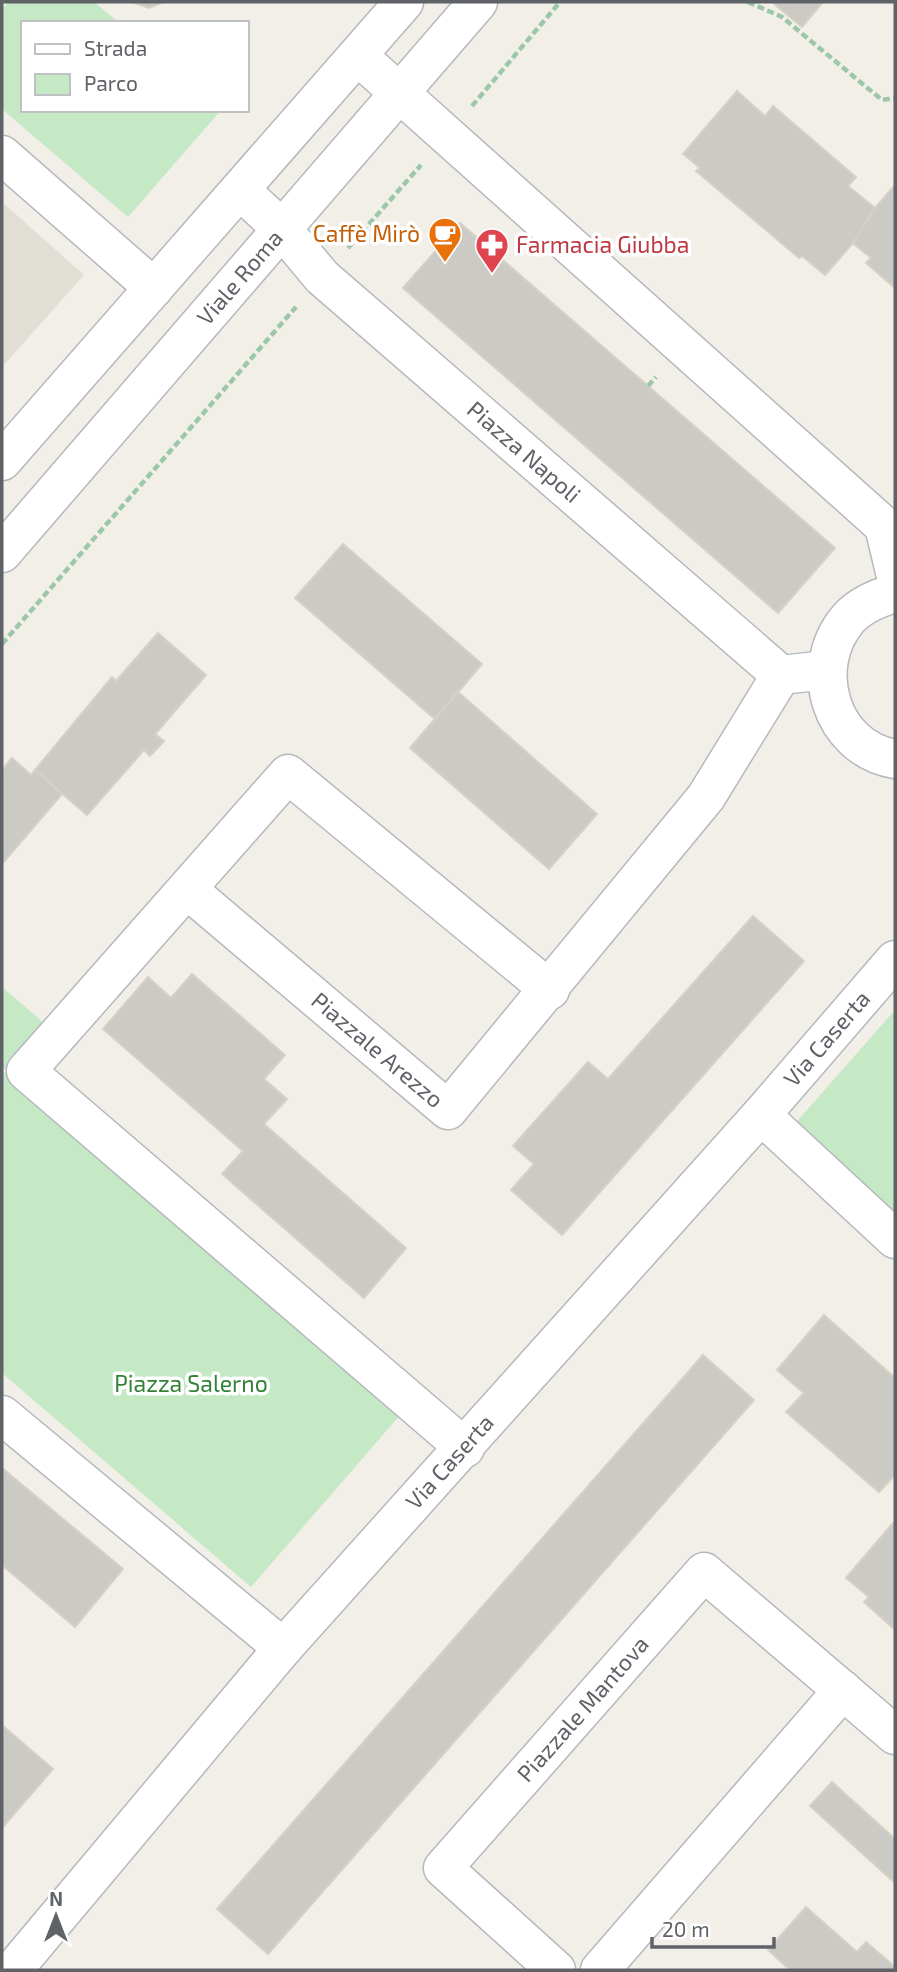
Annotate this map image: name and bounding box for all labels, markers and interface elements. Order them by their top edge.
legend [21,21,248,112]
text: Strada [84,35,147,60]
text: Parco [84,70,138,95]
cafe icon: Caffè Mirò [426,215,464,264]
place label: Caffè Mirò [313,219,420,247]
street label: Viale Roma [190,224,288,330]
pharmacy icon: Farmacia Giubba [473,226,511,275]
place label: Farmacia Giubba [516,230,689,258]
street label: Piazza Napoli [462,395,587,508]
street label: Via Caserta [777,984,875,1092]
street label: Piazzale Arezzo [306,986,450,1113]
park label: Piazza Salerno [114,1369,268,1397]
street label: Via Caserta [399,1408,499,1515]
street label: Piazzale Mantova [511,1630,654,1787]
north arrow [21,1881,91,1951]
text: N [49,1887,63,1910]
scale bar [652,1906,774,1950]
text: 20 m [662,1916,710,1941]

